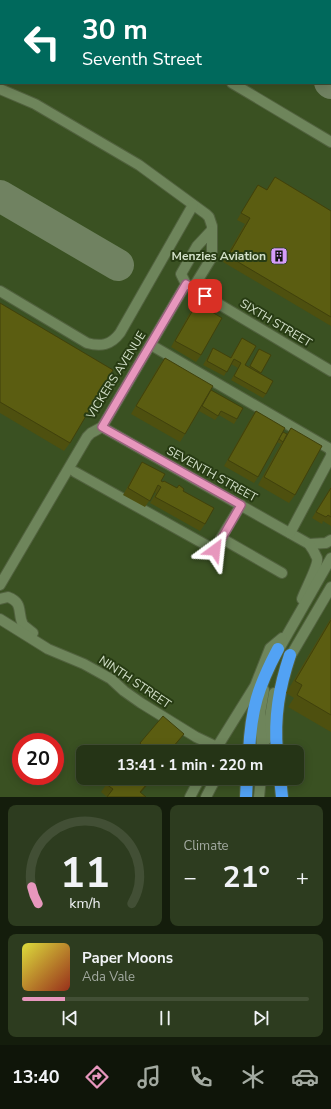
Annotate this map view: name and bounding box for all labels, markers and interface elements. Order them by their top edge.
text: 30 m [82,11,148,49]
icon: left [16,16,68,68]
text: Seventh Street [82,47,202,71]
building icon: Menzies Aviation [269,246,289,266]
place label: Menzies Aviation [172,248,266,264]
pin [188,279,222,313]
icon: arrive [194,285,216,307]
street label: SIXTH STREET [237,295,316,351]
street label: VICKERS AVENUE [82,328,149,423]
street label: SEVENTH STREET [164,442,261,506]
position arrow [194,529,236,571]
street label: NINTH STREET [96,652,175,712]
speed limit sign: 20 [12,733,64,785]
text: 13:41 · 1 min · 220 m [117,755,263,775]
text: Climate [184,837,229,855]
text: 11 [60,844,110,901]
text: 21° [223,857,270,898]
text: − [184,863,197,893]
text: + [296,863,309,893]
text: km/h [69,893,100,912]
text: Paper Moons [82,948,173,968]
text: Ada Vale [82,968,135,986]
icon: previous [59,1007,81,1029]
icon: pause [154,1007,176,1029]
icon: next [250,1007,272,1029]
icon: directions [83,1063,111,1091]
icon: music [135,1063,163,1091]
icon: phone [187,1063,215,1091]
icon: climate [239,1063,267,1091]
icon: car [291,1063,319,1091]
text: 13:40 [12,1065,60,1089]

